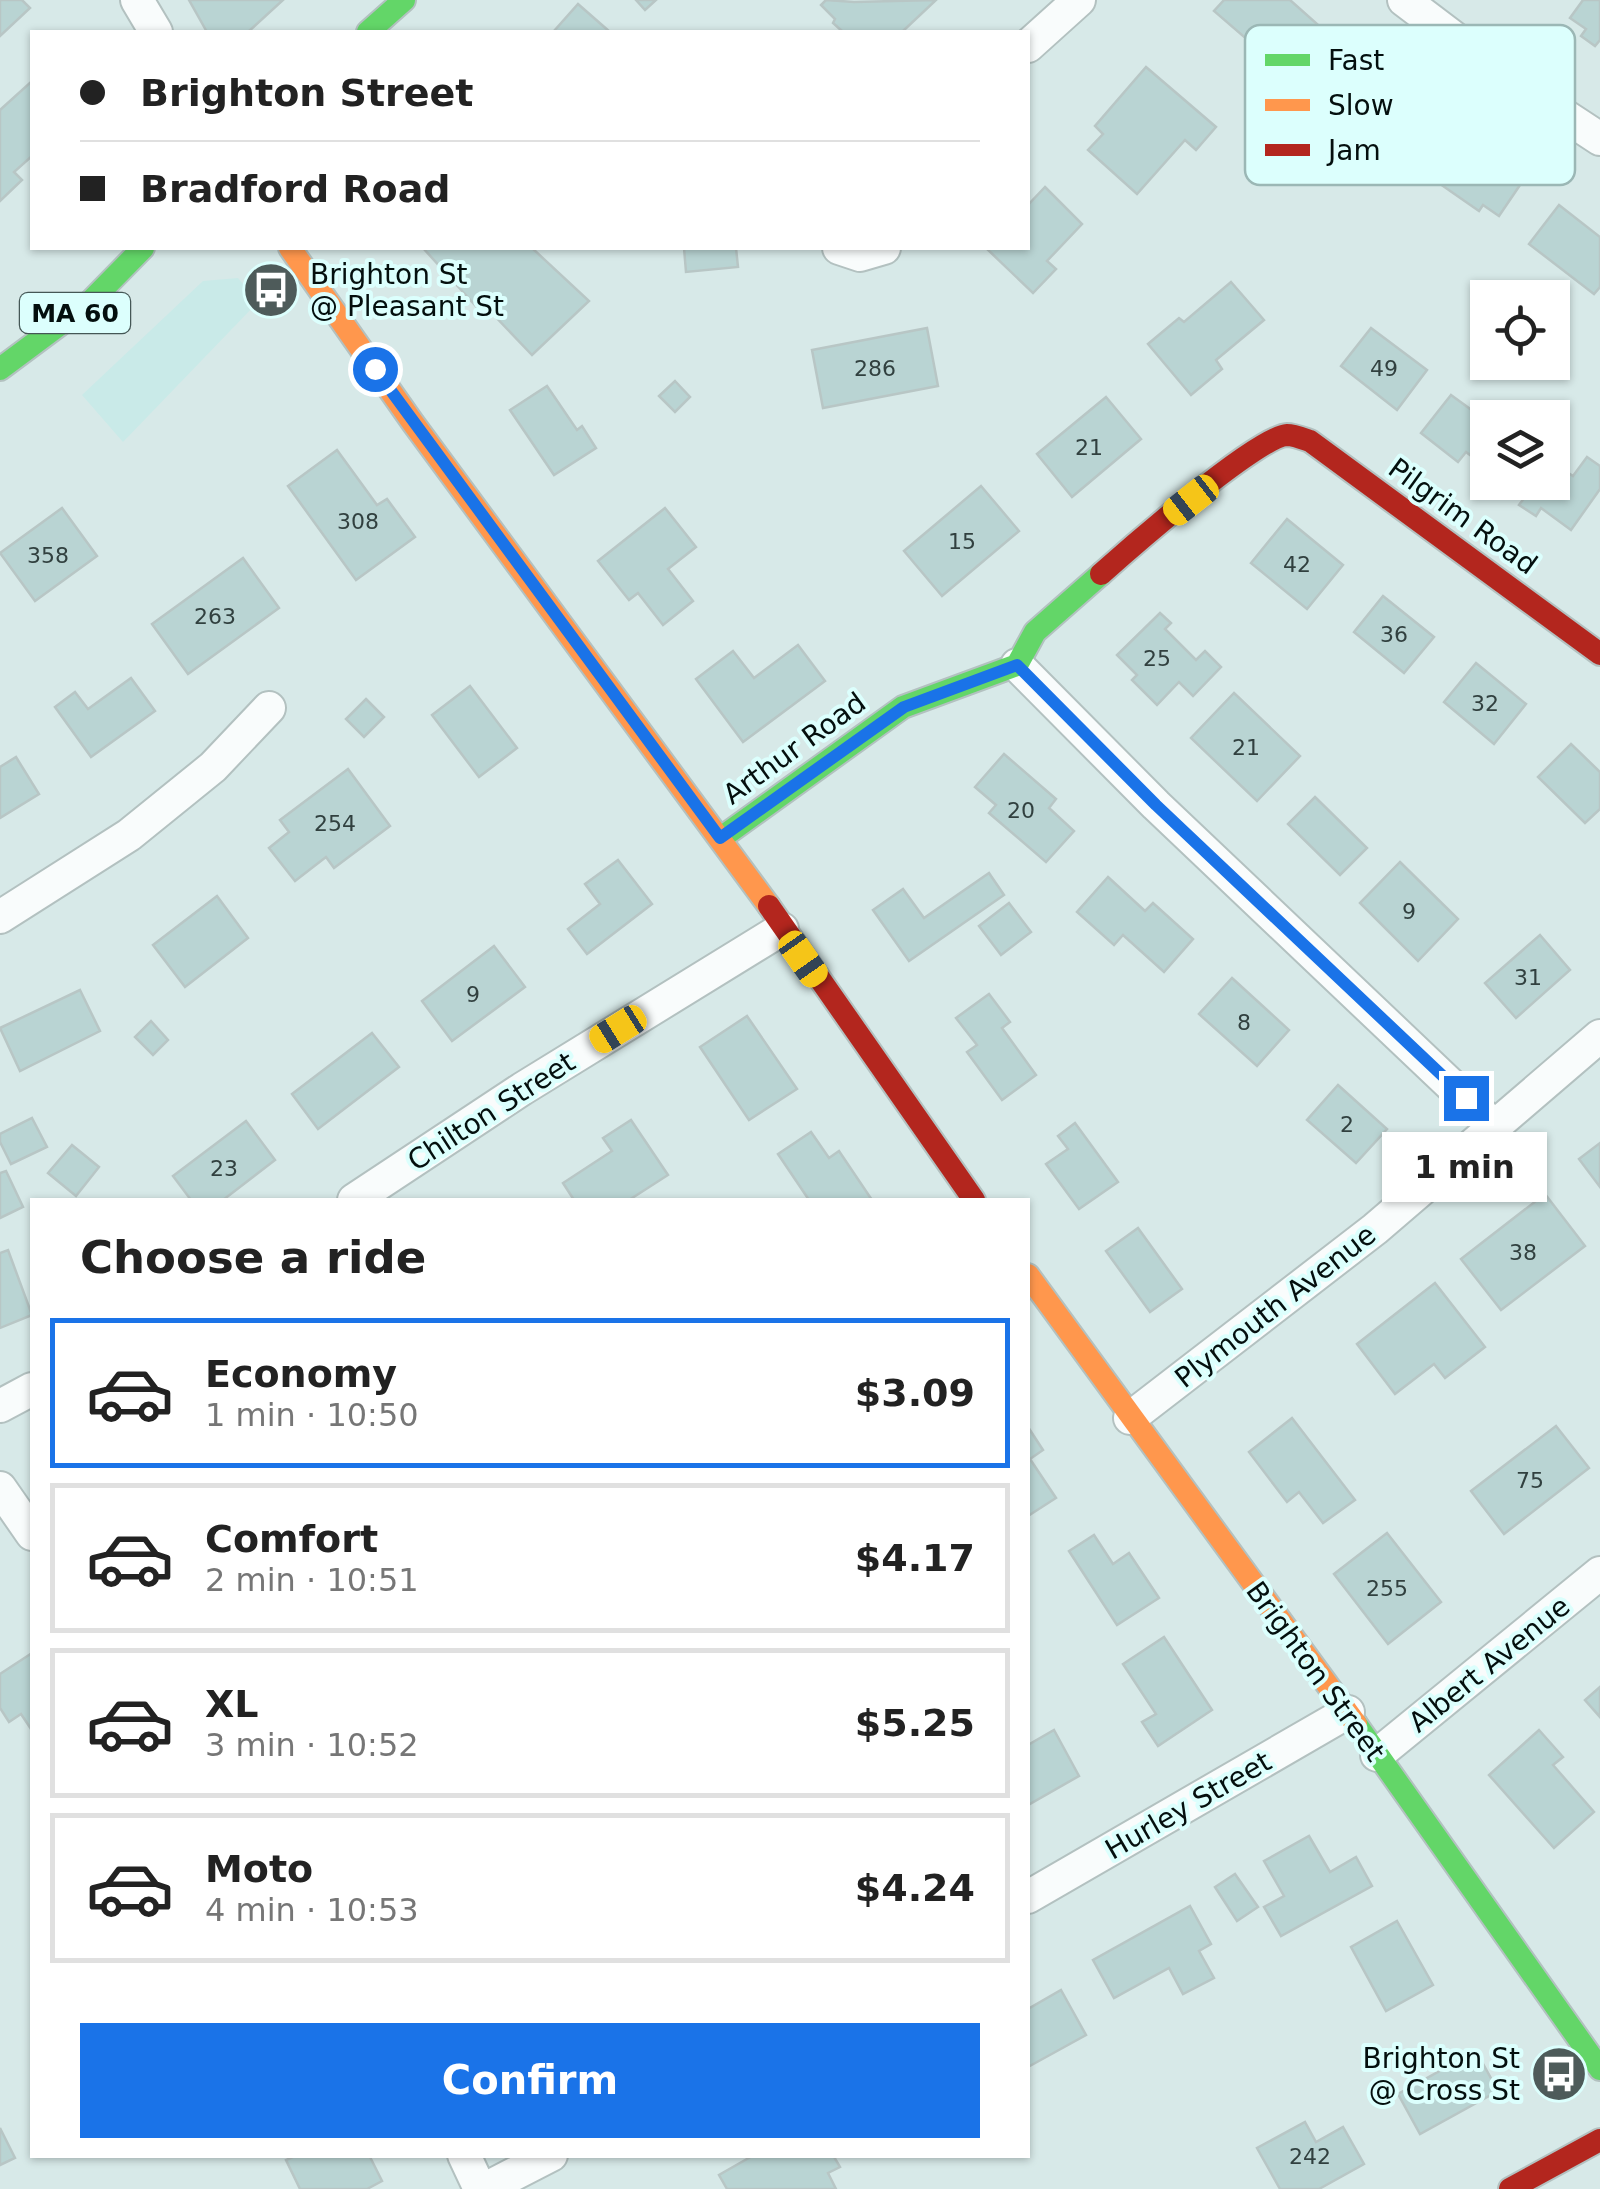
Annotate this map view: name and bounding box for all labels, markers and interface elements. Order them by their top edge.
legend [1245,25,1575,185]
text: Fast [1328,44,1384,77]
text: Brighton Street [140,71,474,115]
text: Slow [1328,89,1394,122]
text: Jam [1326,134,1381,167]
text: Bradford Road [140,167,451,211]
place label: Brighton St @ Pleasant St [310,258,504,323]
bus stop icon: Brighton St @ Pleasant St [241,260,301,320]
map controls [1470,280,1570,500]
button: locate [1470,280,1570,380]
road number: MA 60 [20,293,130,333]
route start [353,347,398,392]
house number: 286 [854,356,896,381]
house number: 49 [1370,356,1398,381]
button: layers [1470,400,1570,500]
house number: 21 [1075,435,1103,460]
street label: Pilgrim Road [1382,452,1543,581]
car [1158,470,1224,530]
house number: 308 [337,509,379,534]
house number: 15 [948,529,976,554]
house number: 358 [27,543,69,568]
house number: 42 [1283,552,1311,577]
house number: 263 [194,604,236,629]
house number: 36 [1380,622,1408,647]
house number: 25 [1143,646,1171,671]
street label: Arthur Road [717,686,872,811]
house number: 32 [1471,691,1499,716]
house number: 21 [1232,735,1260,760]
house number: 20 [1007,798,1035,823]
house number: 254 [314,811,356,836]
house number: 9 [1402,899,1416,924]
car [774,926,832,992]
house number: 31 [1514,965,1542,990]
house number: 9 [466,982,480,1007]
car [585,1000,651,1058]
house number: 8 [1237,1010,1251,1035]
street label: Chilton Street [401,1045,581,1178]
route end [1444,1076,1489,1121]
house number: 2 [1340,1112,1354,1137]
callout: 1 min [1384,1133,1548,1203]
text: 1 min [1414,1148,1515,1186]
house number: 23 [210,1156,238,1181]
street label: Plymouth Avenue [1169,1218,1382,1395]
text: Choose a ride [80,1231,426,1284]
house number: 38 [1509,1240,1537,1265]
icon: car [85,1348,175,1438]
text: Economy [205,1352,397,1396]
text: $3.09 [855,1371,975,1415]
text: 1 min · 10:50 [205,1396,419,1434]
house number: 75 [1516,1468,1544,1493]
icon: car [85,1513,175,1603]
text: Comfort [205,1517,378,1561]
text: $4.17 [855,1536,975,1580]
text: 2 min · 10:51 [205,1561,419,1599]
street label: Brighton Street [1239,1575,1392,1768]
house number: 255 [1366,1576,1408,1601]
street label: Albert Avenue [1402,1589,1576,1739]
icon: car [85,1678,175,1768]
text: XL [205,1682,259,1726]
text: $5.25 [855,1701,975,1745]
text: 3 min · 10:52 [205,1726,419,1764]
street label: Hurley Street [1100,1745,1277,1866]
icon: car [85,1843,175,1933]
text: Moto [205,1847,313,1891]
text: $4.24 [855,1866,975,1910]
text: 4 min · 10:53 [205,1891,419,1929]
button: Confirm [80,2023,980,2138]
place label: Brighton St @ Cross St [1362,2042,1520,2107]
bus stop icon: Brighton St @ Cross St [1529,2044,1589,2104]
house number: 242 [1289,2144,1331,2169]

